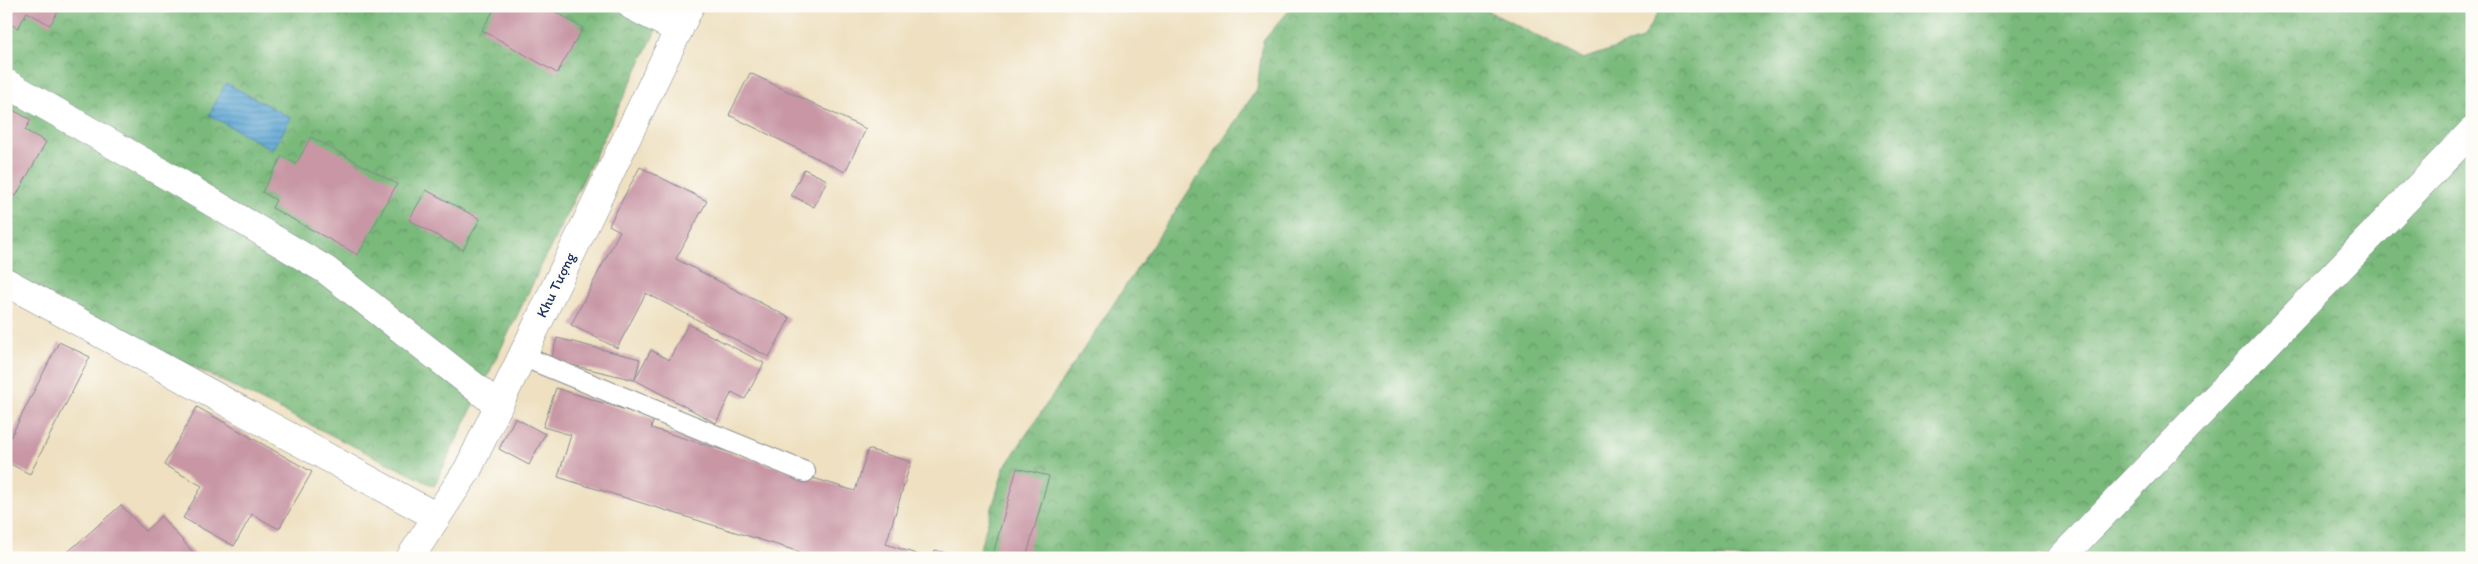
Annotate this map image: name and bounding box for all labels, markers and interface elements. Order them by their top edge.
street label: Khu Tượng [532,249,580,321]

